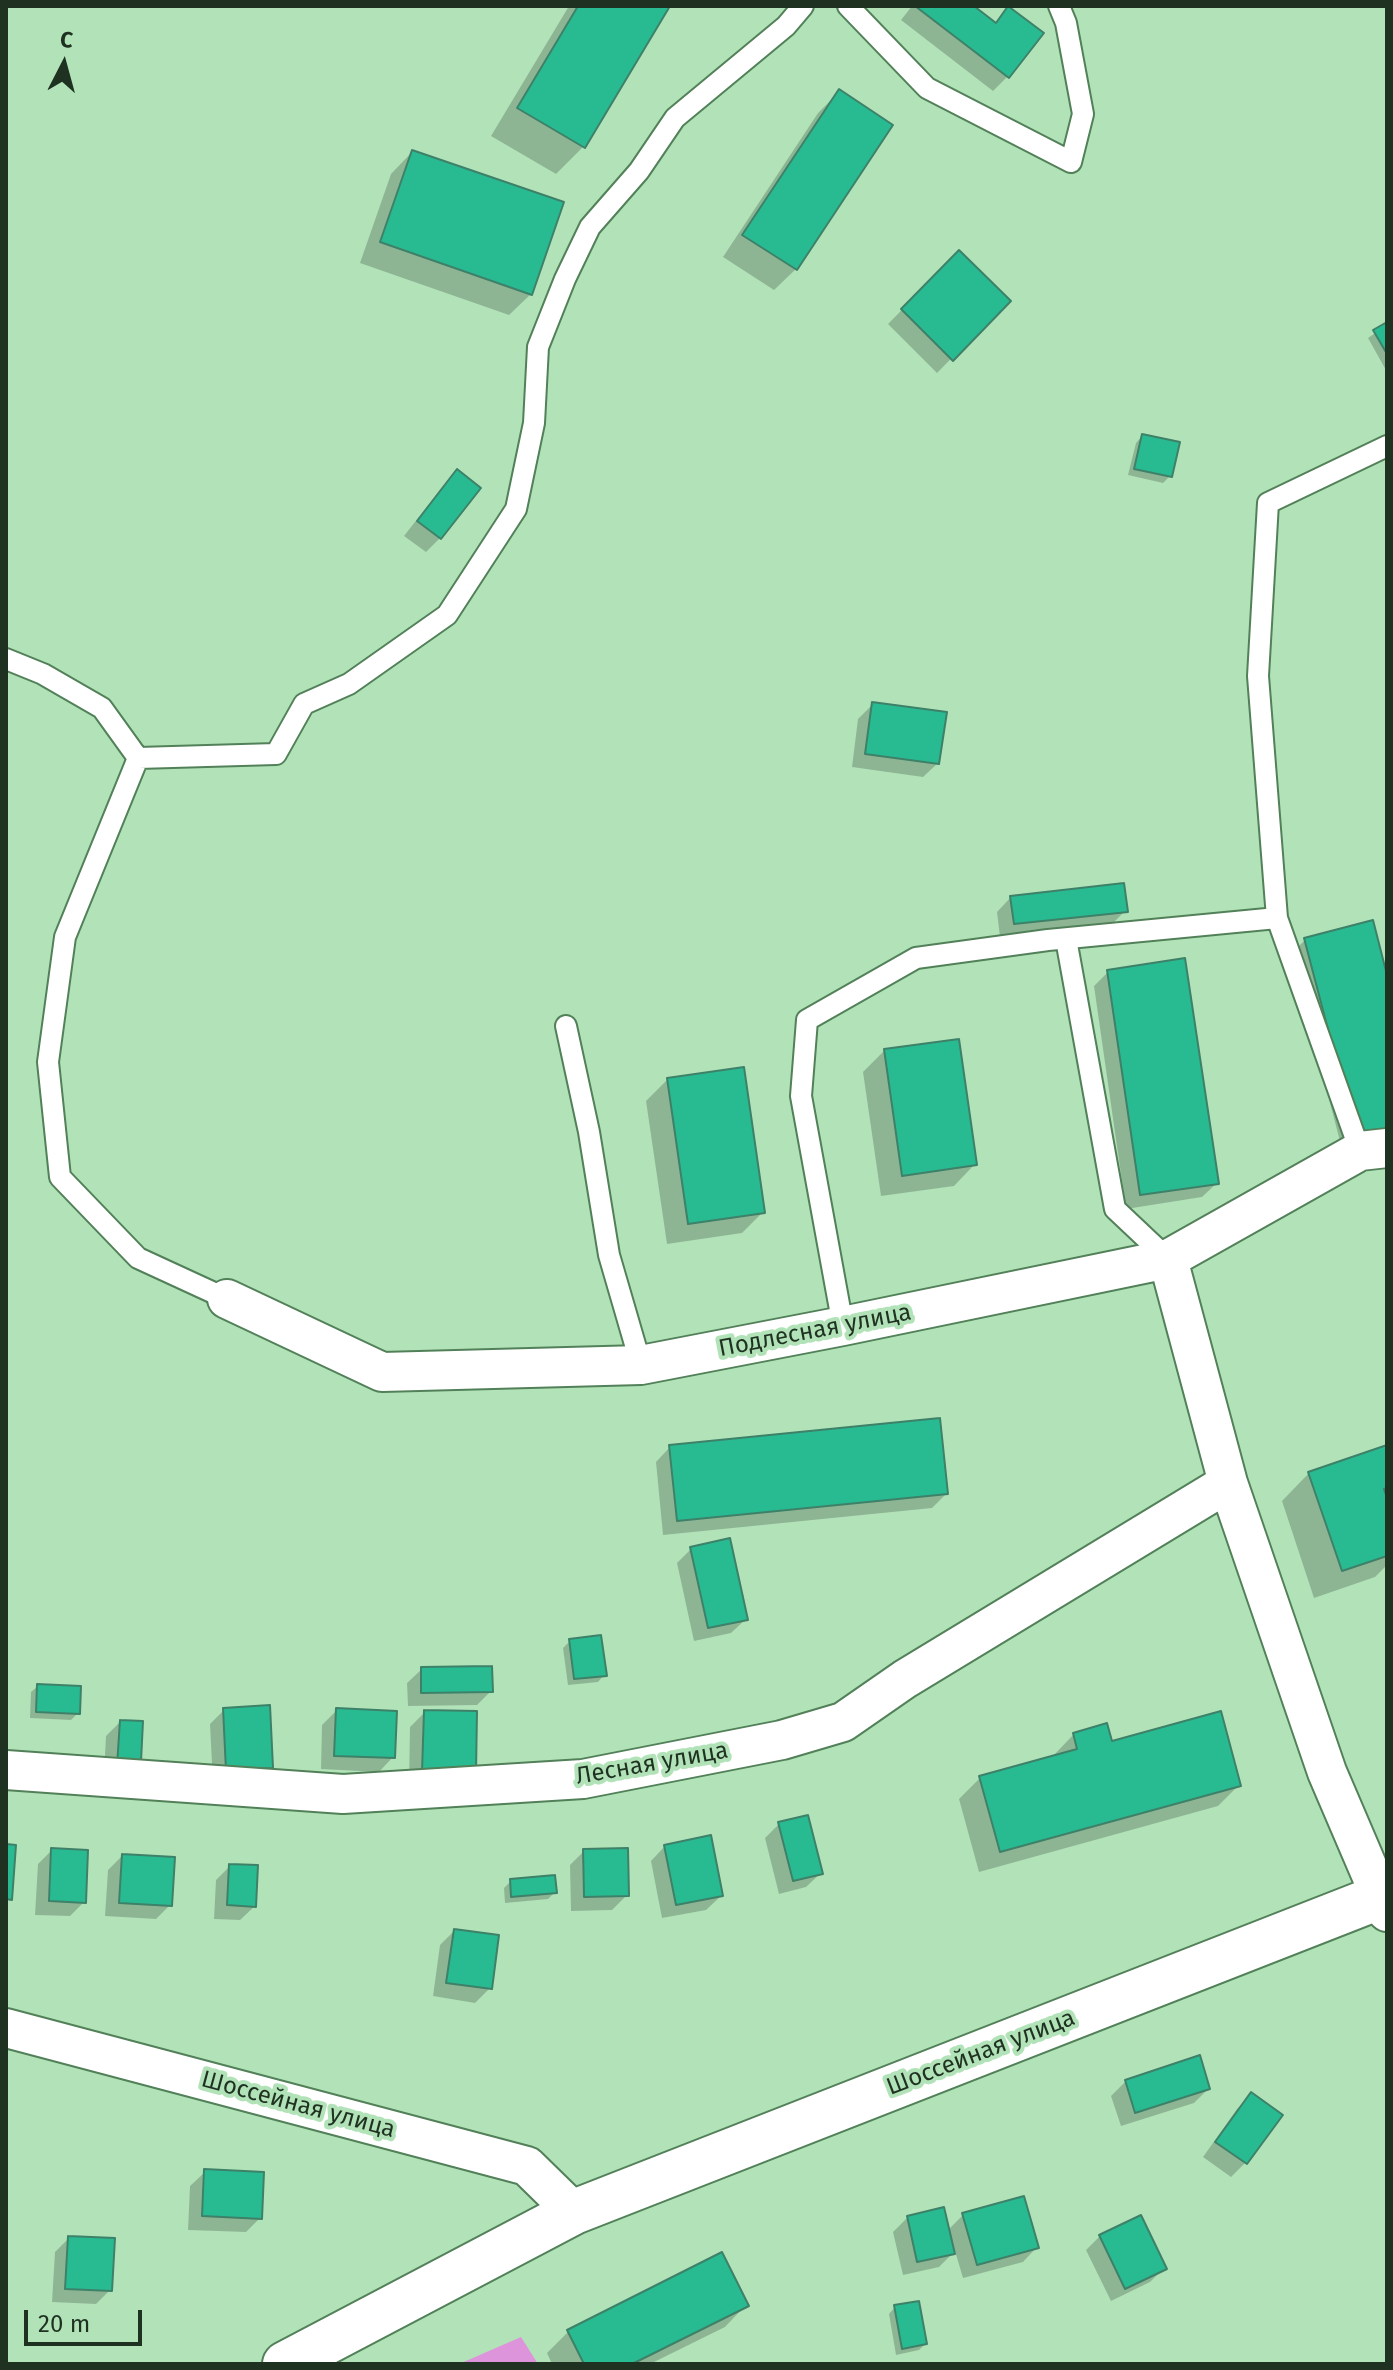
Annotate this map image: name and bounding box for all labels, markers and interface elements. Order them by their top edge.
north arrow [24,24,104,104]
text: С [59,26,74,54]
street label: Подлесная улица [716,1298,914,1364]
street label: Лесная улица [574,1736,730,1792]
street label: Шоссейная улица [883,2004,1079,2102]
street label: Шоссейная улица [198,2065,398,2145]
scale bar [28,2294,146,2344]
text: 20 m [38,2310,90,2338]

